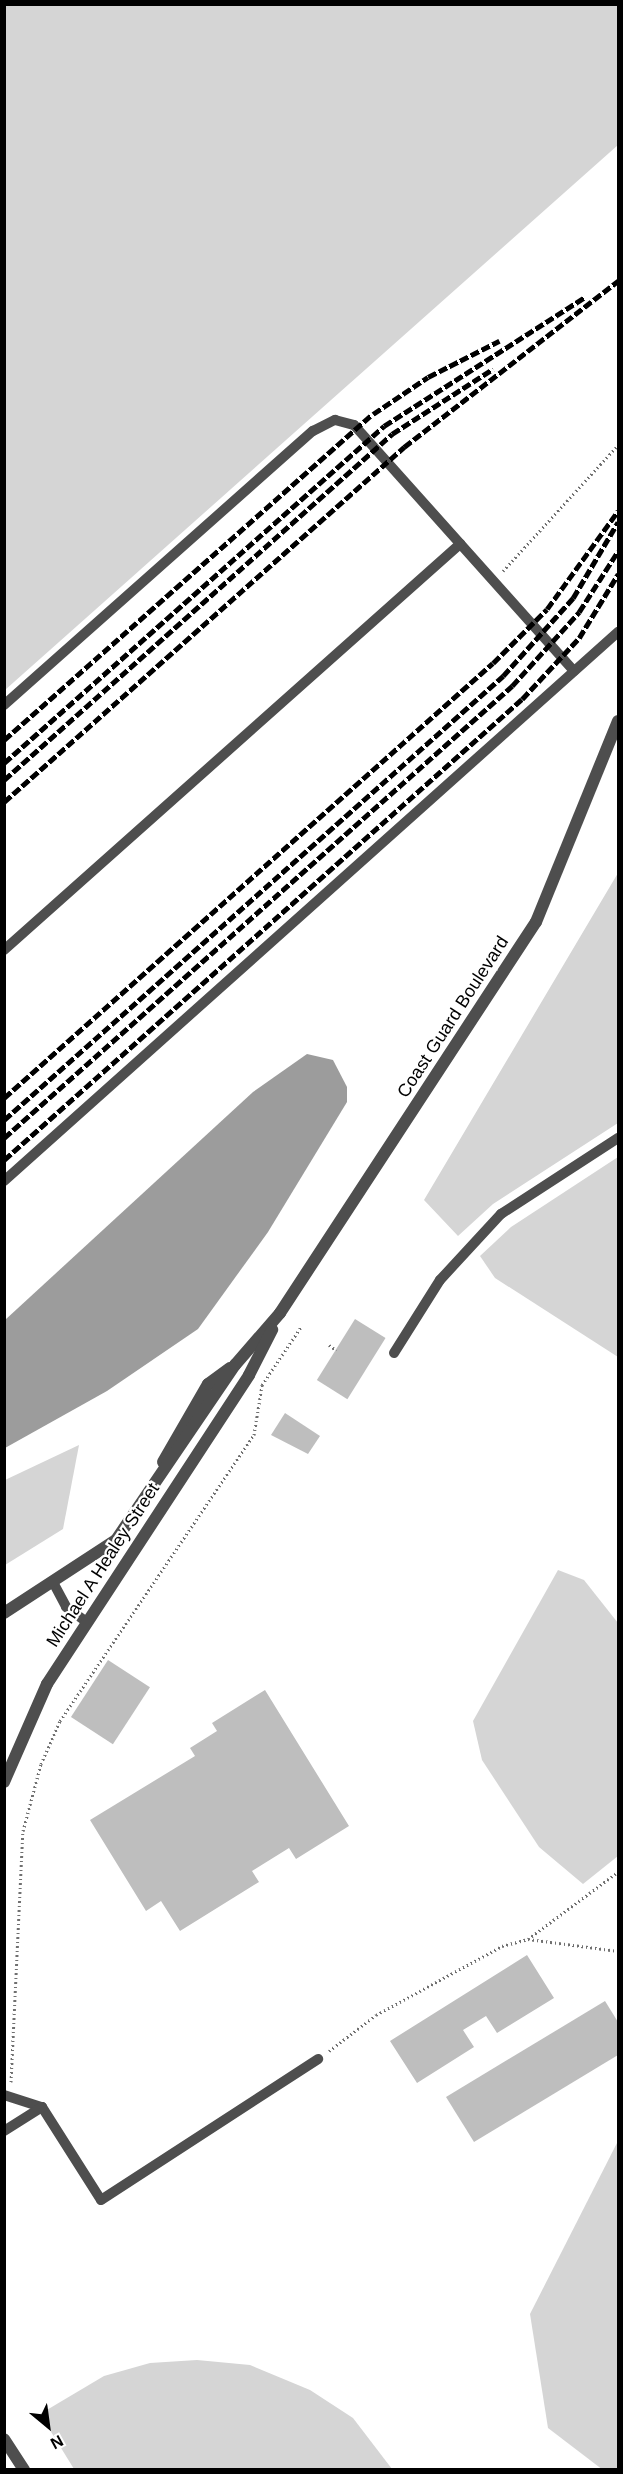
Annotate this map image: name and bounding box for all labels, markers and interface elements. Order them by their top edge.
street label: Coast Guard Boulevard [393,932,513,1102]
street label: Michael A Healey Street [41,1478,165,1652]
north arrow [18,2396,78,2456]
text: N [48,2432,66,2452]

